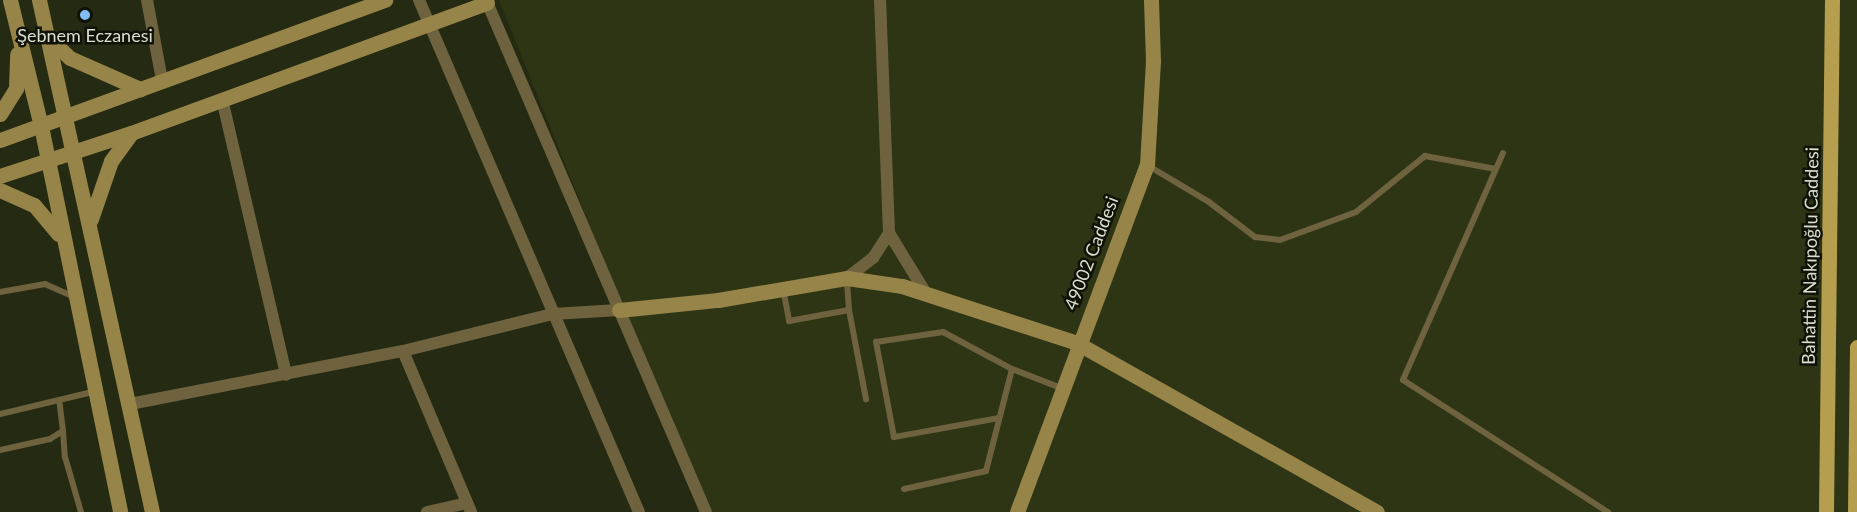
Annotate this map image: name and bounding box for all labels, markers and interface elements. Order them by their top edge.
marker: Şebnem Eczanesi [78,8,92,22]
place label: Şebnem Eczanesi [17,24,153,46]
street label: Bahattin Nakıpoğlu Caddesi [1797,147,1823,365]
street label: 49002 Caddesi [1059,193,1123,313]

